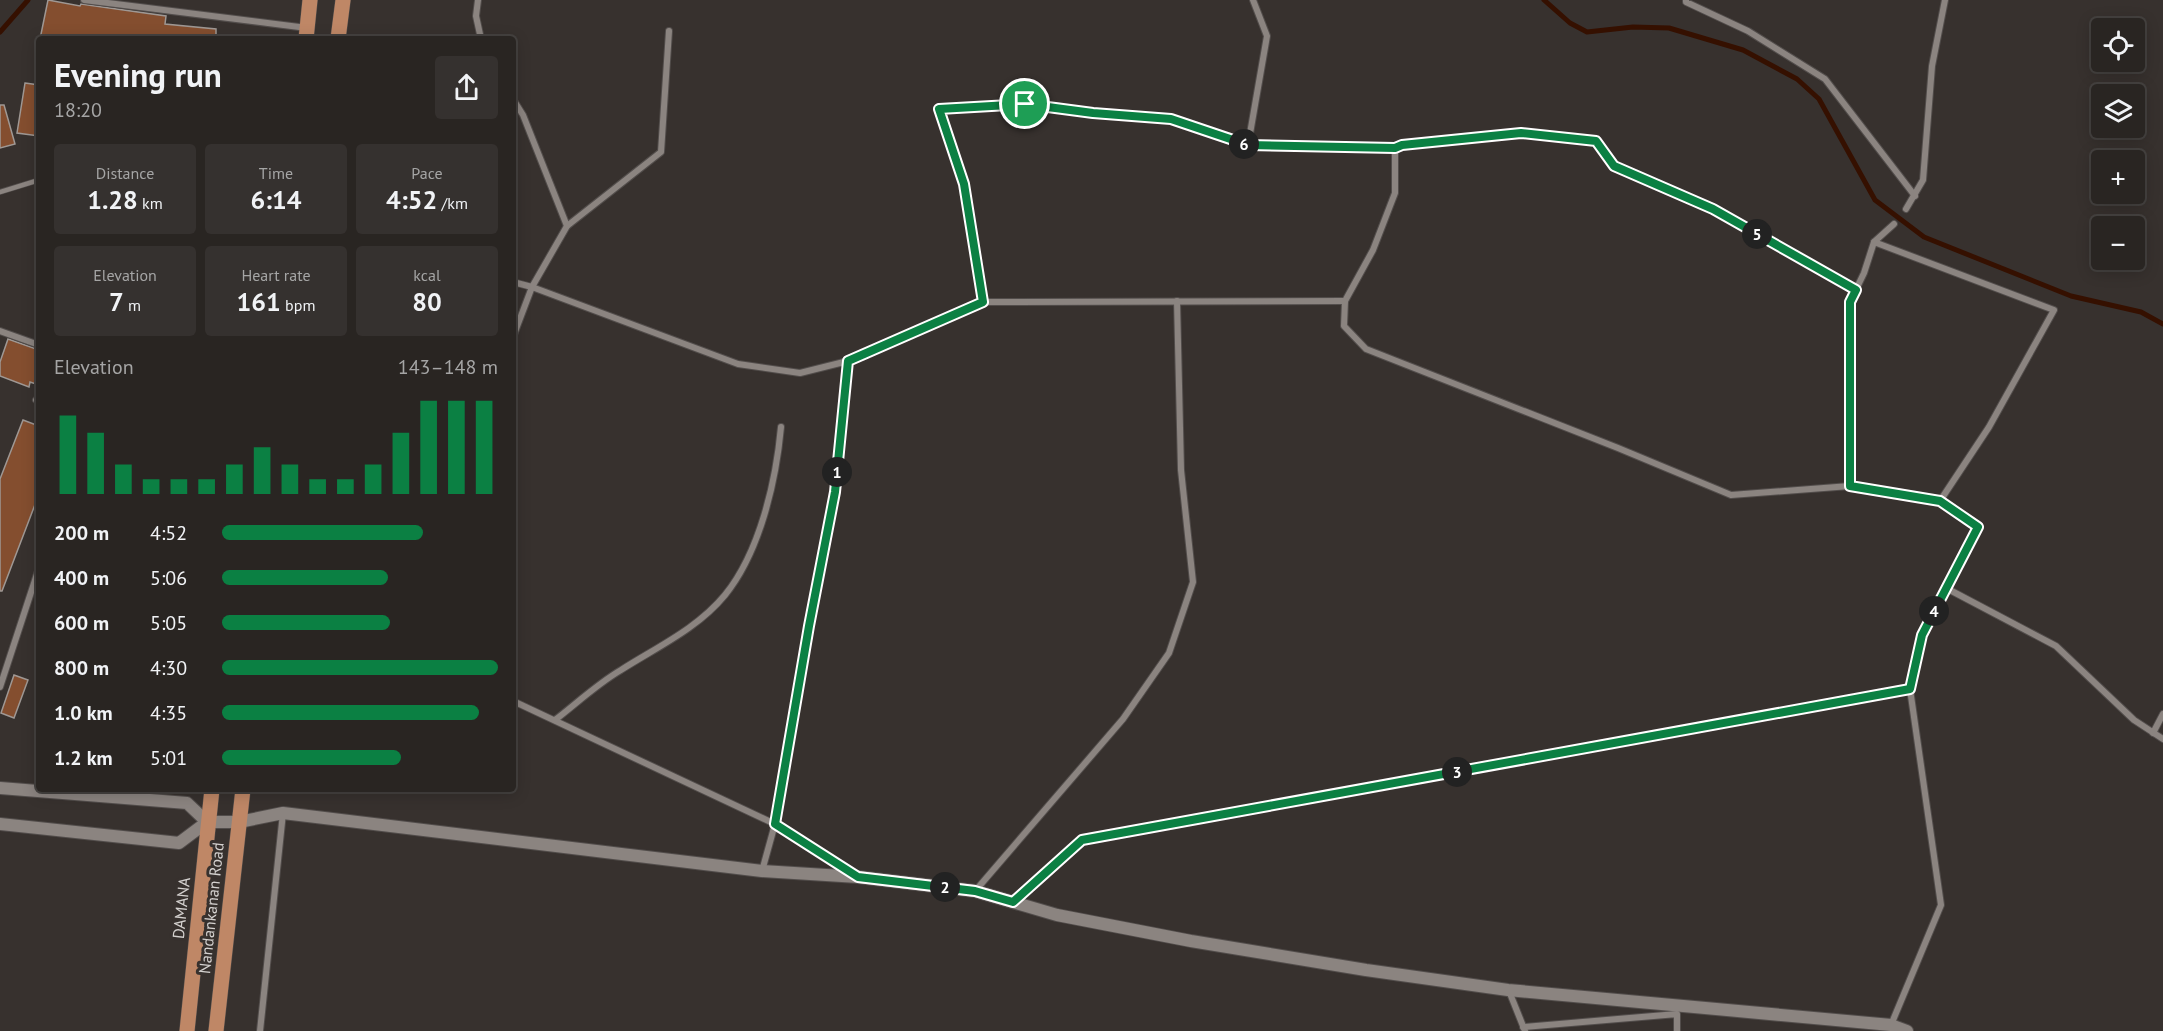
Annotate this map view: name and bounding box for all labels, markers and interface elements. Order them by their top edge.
map controls [2091,18,2145,270]
button: locate [2091,18,2145,72]
text: Evening run [54,53,222,96]
button: share [435,56,498,119]
pin [999,78,1050,129]
button: layers [2091,84,2145,138]
icon: arrive [1008,87,1041,120]
text: 18:20 [54,97,102,123]
pin: 6 [1229,129,1259,159]
text: 6 [1239,134,1249,154]
button: + [2091,150,2145,204]
text: Distance [96,163,154,183]
text: Time [259,163,293,183]
text: Pace [411,163,443,183]
text: 1.28 [87,183,138,216]
text: 6:14 [250,183,302,216]
text: 4:52 [386,183,437,216]
text: km [138,193,163,213]
text: /km [437,193,468,213]
button: − [2091,216,2145,270]
pin: 5 [1742,219,1772,249]
text: 5 [1752,224,1762,244]
text: Elevation [93,265,157,285]
text: Heart rate [241,265,311,285]
text: kcal [413,265,441,285]
text: 7 [109,285,124,318]
text: 161 [237,285,281,318]
text: 80 [412,285,442,318]
text: m [124,295,141,315]
text: bpm [281,295,315,315]
text: Elevation [54,354,134,380]
text: 143–148 m [398,354,498,380]
pin: 1 [822,457,852,487]
text: 1 [832,462,842,482]
text: 200 m [54,520,109,546]
text: 4:52 [150,520,187,546]
text: 400 m [54,565,109,591]
text: 5:06 [150,565,187,591]
pin: 4 [1919,596,1949,626]
text: 4 [1929,601,1939,621]
text: 600 m [54,610,109,636]
text: 5:05 [150,610,187,636]
text: 800 m [54,655,109,681]
text: 4:30 [150,655,187,681]
text: 1.0 km [54,700,113,726]
text: 4:35 [150,700,187,726]
text: 1.2 km [54,745,113,771]
text: 5:01 [150,745,187,771]
pin: 3 [1442,757,1472,787]
text: 3 [1452,762,1462,782]
street label: Nandankanan Road [194,841,228,975]
pin: 2 [930,872,960,902]
street label: DAMANA [168,876,194,940]
text: 2 [940,877,950,897]

